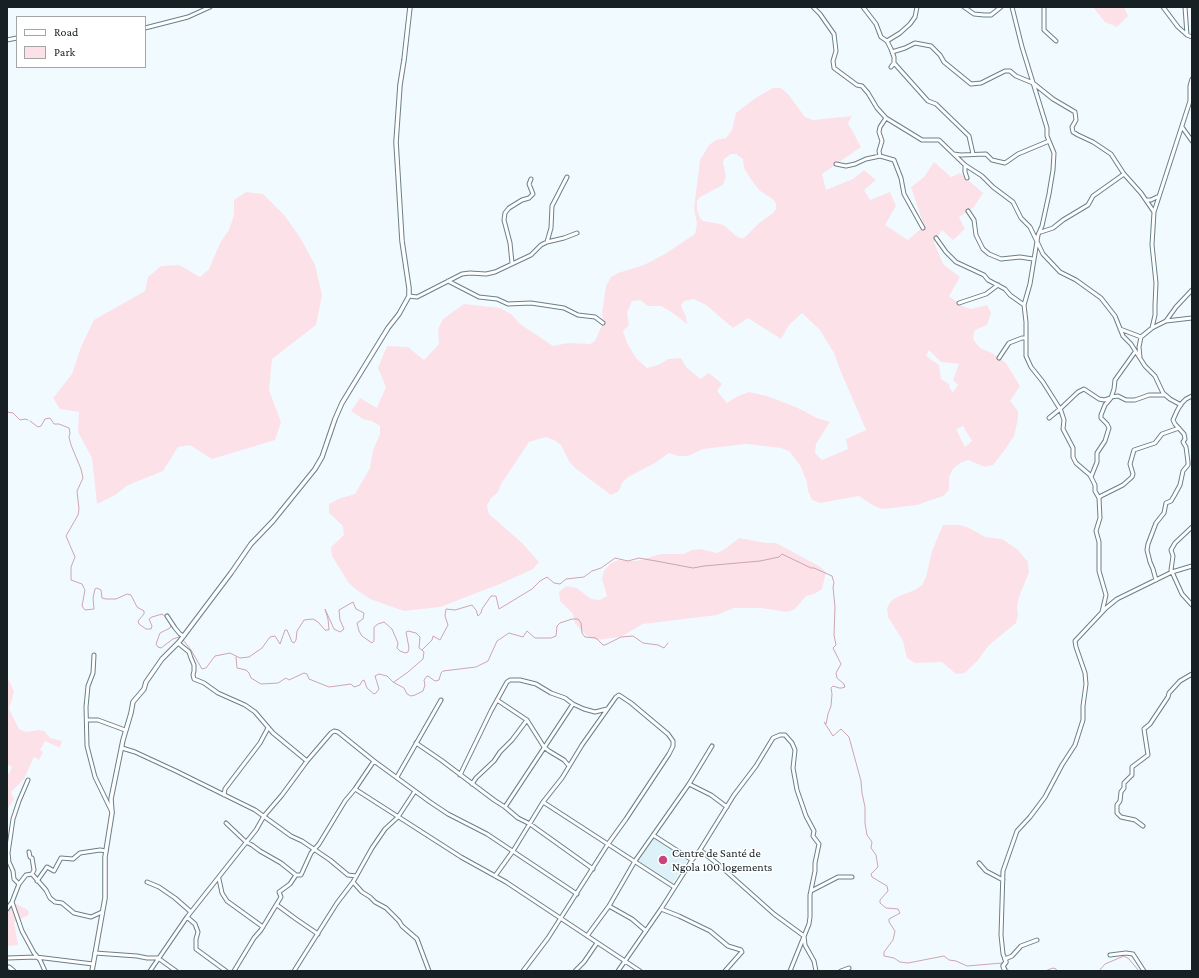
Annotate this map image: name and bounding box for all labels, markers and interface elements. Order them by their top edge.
legend [16,16,146,68]
text: Road [54,25,78,39]
text: Park [54,45,75,59]
place label: Centre de Santé de Ngola 100 logements [672,846,772,874]
marker: Centre de Santé de Ngola 100 logements [657,854,669,866]

